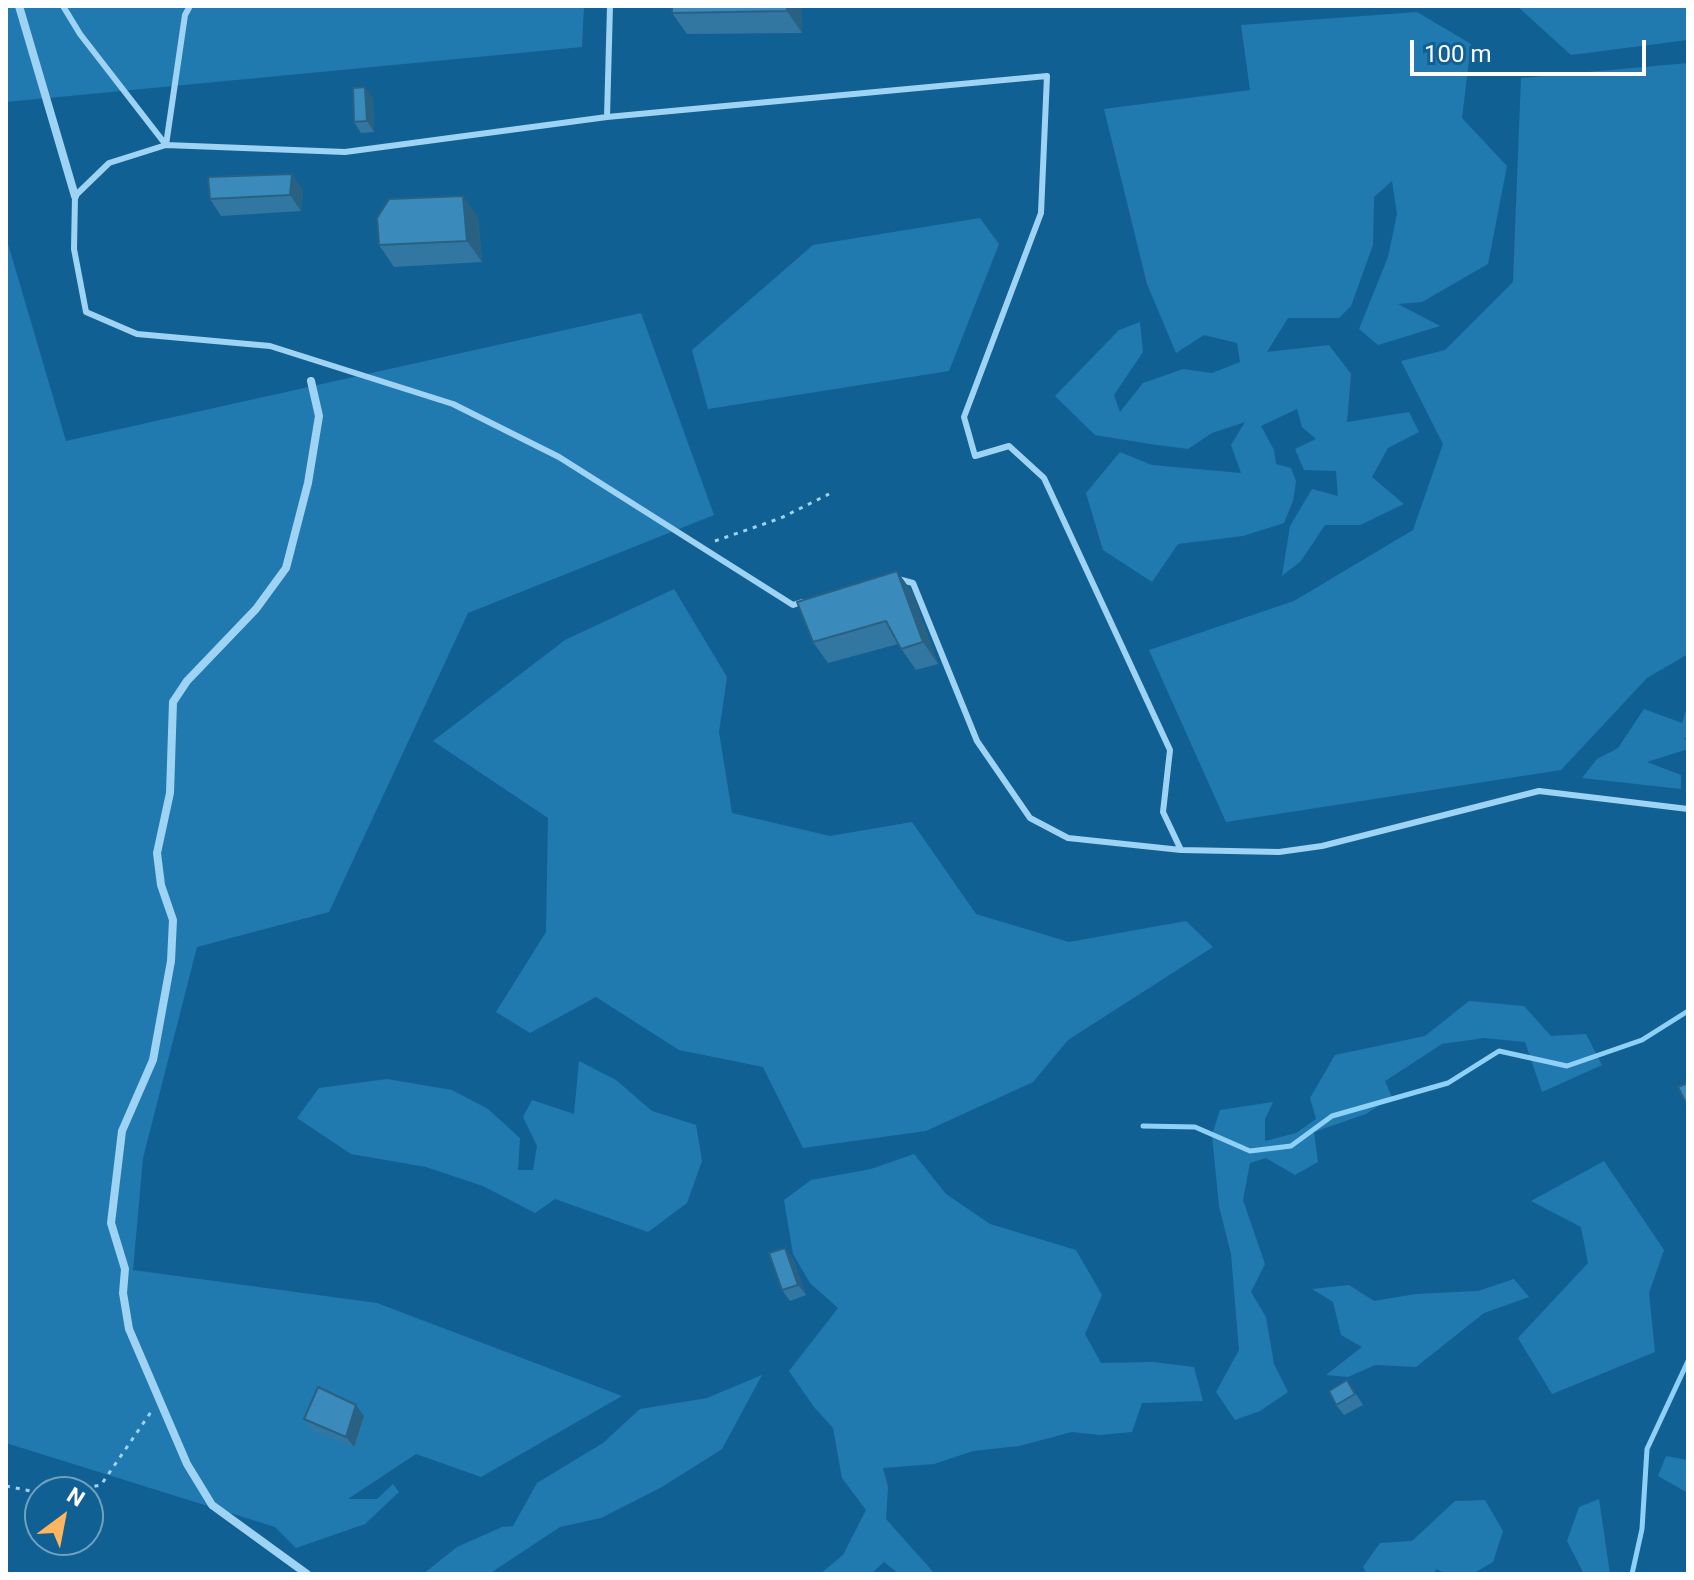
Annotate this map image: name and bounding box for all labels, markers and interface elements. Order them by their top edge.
scale bar [1414,24,1650,74]
text: 100 m [1424,40,1491,68]
north arrow [24,1476,104,1556]
text: N [63,1482,89,1512]

